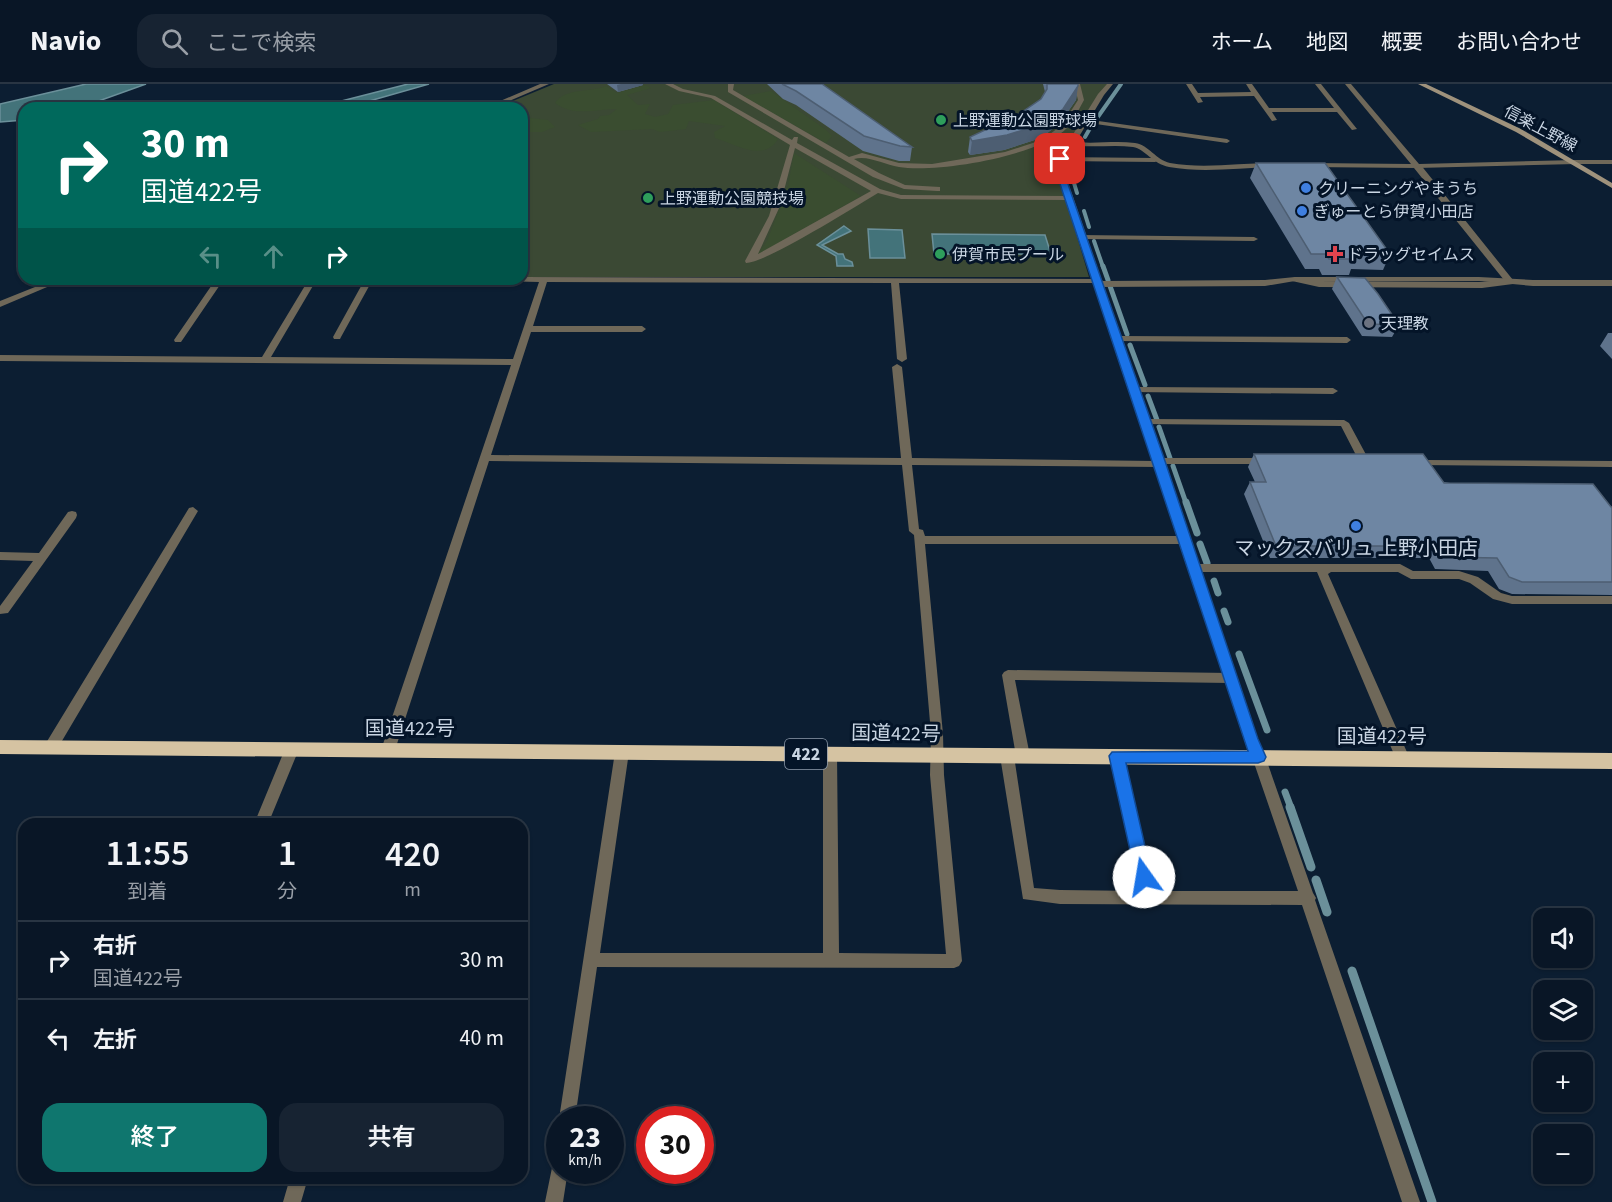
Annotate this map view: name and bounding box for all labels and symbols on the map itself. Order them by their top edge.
street label: 信楽上野線 [1500,100,1581,157]
place label: 上野運動公園野球場 [953,110,1097,132]
marker: 上野運動公園野球場 [934,113,948,127]
pin [1034,133,1085,184]
place label: クリーニングやまうち [1318,178,1478,200]
marker: クリーニングやまうち [1299,181,1313,195]
place label: 上野運動公園競技場 [660,188,804,210]
marker: 上野運動公園競技場 [641,191,655,205]
place label: ぎゅーとら伊賀小田店 [1314,201,1474,223]
marker: ぎゅーとら伊賀小田店 [1295,204,1309,218]
place label: 伊賀市民プール [952,244,1064,266]
place label: ドラッグセイムス [1347,244,1475,266]
marker: 伊賀市民プール [933,247,947,261]
marker: ドラッグセイムス [1328,247,1342,261]
place label: 天理教 [1381,313,1429,335]
marker: 天理教 [1362,316,1376,330]
marker: マックスバリュ 上野小田店 [1349,519,1363,533]
place label: マックスバリュ 上野小田店 [1234,535,1478,563]
street label: 国道422号 [365,715,455,743]
street label: 国道422号 [851,719,941,749]
street label: 国道422号 [1337,723,1427,751]
road number: 422 [785,739,827,769]
position arrow [1112,845,1176,909]
speed limit sign: 30 [636,1106,714,1184]

